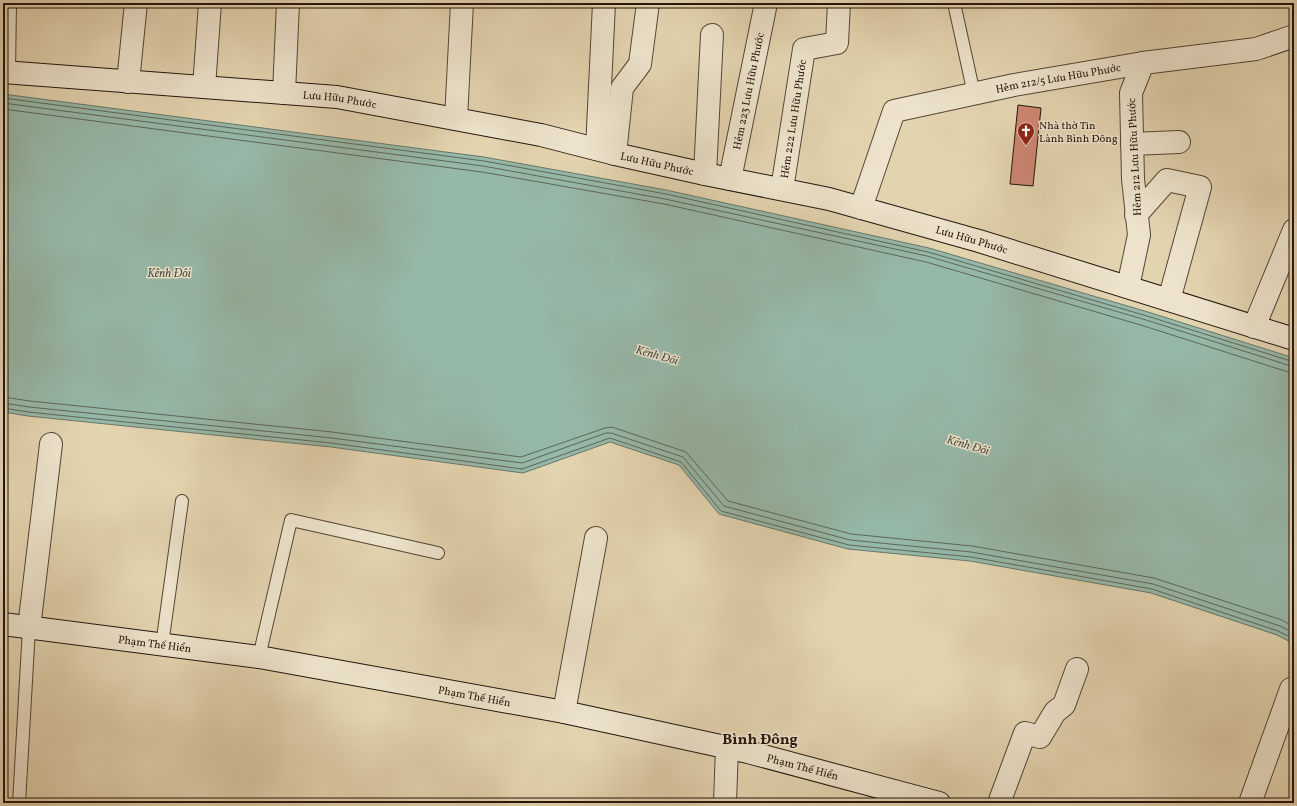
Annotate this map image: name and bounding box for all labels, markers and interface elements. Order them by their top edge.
street label: Hẻm 223 Lưu Hữu Phước [730,31,769,151]
street label: Hẻm 222 Lưu Hữu Phước [778,59,811,180]
street label: Hẻm 212/5 Lưu Hữu Phước [994,61,1122,98]
street label: Lưu Hữu Phước [302,88,378,113]
street label: Hẻm 212 Lưu Hữu Phước [1125,97,1146,216]
place label: Nhà thờ Tin Lành Bình Đông [1039,119,1118,147]
church icon: Nhà thờ Tin Lành Bình Đông [1016,121,1036,146]
street label: Lưu Hữu Phước [619,149,695,180]
street label: Lưu Hữu Phước [934,223,1010,259]
water label: Kênh Đôi [147,266,192,282]
water label: Kênh Đôi [634,342,681,370]
water label: Kênh Đôi [945,432,992,460]
street label: Phạm Thế Hiển [117,633,192,657]
street label: Phạm Thế Hiển [437,683,512,711]
district label: Bình Đông [722,730,798,751]
street label: Phạm Thế Hiển [765,751,840,785]

